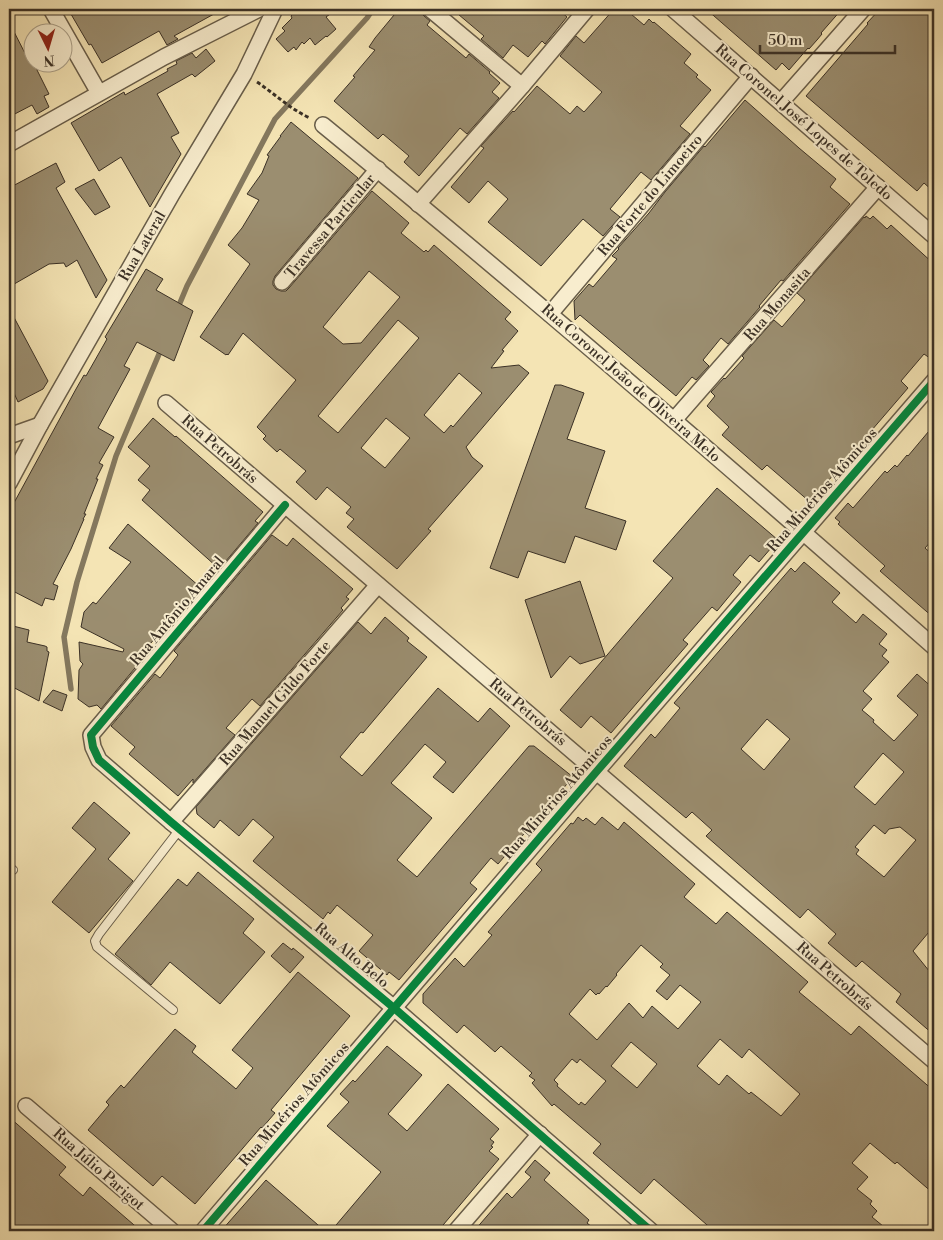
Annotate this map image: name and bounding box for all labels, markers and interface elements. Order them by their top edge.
north arrow [22,22,72,72]
scale bar [760,22,896,54]
text: 50 m [768,31,802,50]
street label: Rua Coronel José Lopes de Toledo [711,40,896,205]
text: N [43,51,55,69]
street label: Rua Forte do Limoeiro [594,130,707,260]
street label: Travessa Particular [281,170,380,283]
street label: Rua Lateral [115,207,171,285]
street label: Rua Monasita [740,263,815,345]
street label: Rua Coronel João de Oliveira Melo [537,300,724,467]
street label: Rua Petrobrás [177,411,262,488]
street label: Rua Minérios Atômicos [763,424,882,556]
street label: Rua Antônio Amaral [126,552,229,670]
street label: Rua Manuel Gildo Forte [216,637,335,770]
street label: Rua Petrobrás [485,674,570,750]
street label: Rua Minérios Atômicos [498,731,617,863]
street label: Rua Alto Belo [310,919,393,992]
street label: Rua Petrobrás [792,938,877,1015]
street label: Rua Minérios Atômicos [235,1038,354,1170]
street label: Rua Júlio Parigot [49,1124,149,1215]

